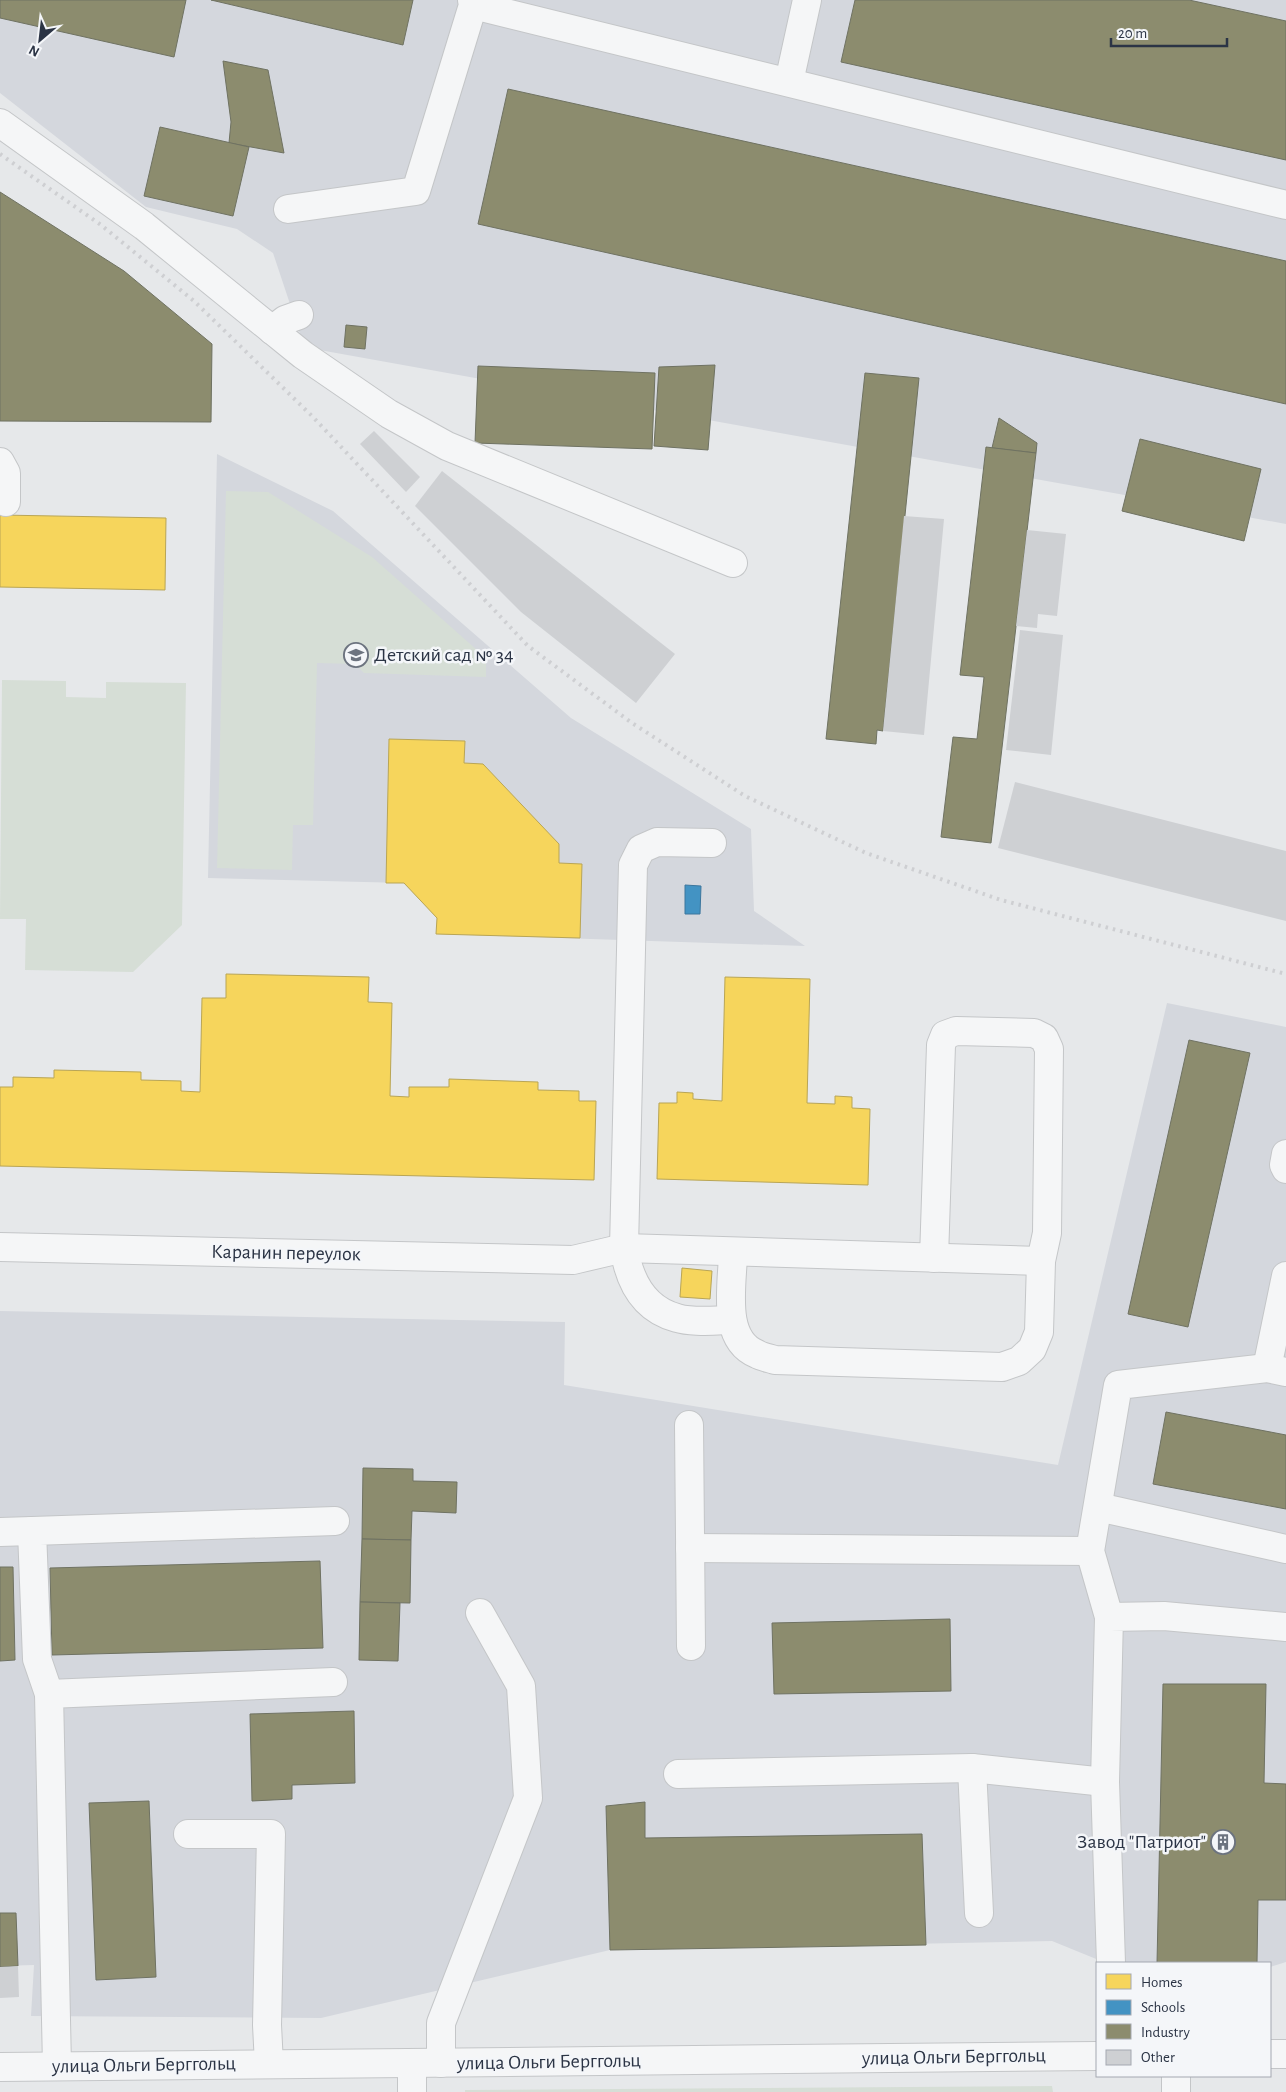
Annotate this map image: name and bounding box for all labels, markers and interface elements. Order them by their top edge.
north arrow [15,15,65,65]
scale bar [1111,15,1227,47]
text: 20 m [1118,26,1147,41]
text: N [27,42,42,59]
school or university icon: Детский сад № 34 [343,642,369,668]
place label: Детский сад № 34 [374,645,514,665]
street label: Каранин переулок [211,1242,361,1264]
building icon: Завод "Патриот" [1210,1829,1236,1855]
place label: Завод "Патриот" [1077,1832,1206,1852]
legend [1096,1962,1271,2077]
text: Homes [1141,1975,1183,1990]
text: Schools [1141,2000,1185,2015]
text: Industry [1141,2025,1190,2040]
street label: улица Ольги Берггольц [861,2045,1046,2069]
street label: улица Ольги Берггольц [456,2050,641,2074]
text: Other [1141,2050,1175,2065]
street label: улица Ольги Берггольц [51,2053,236,2077]

